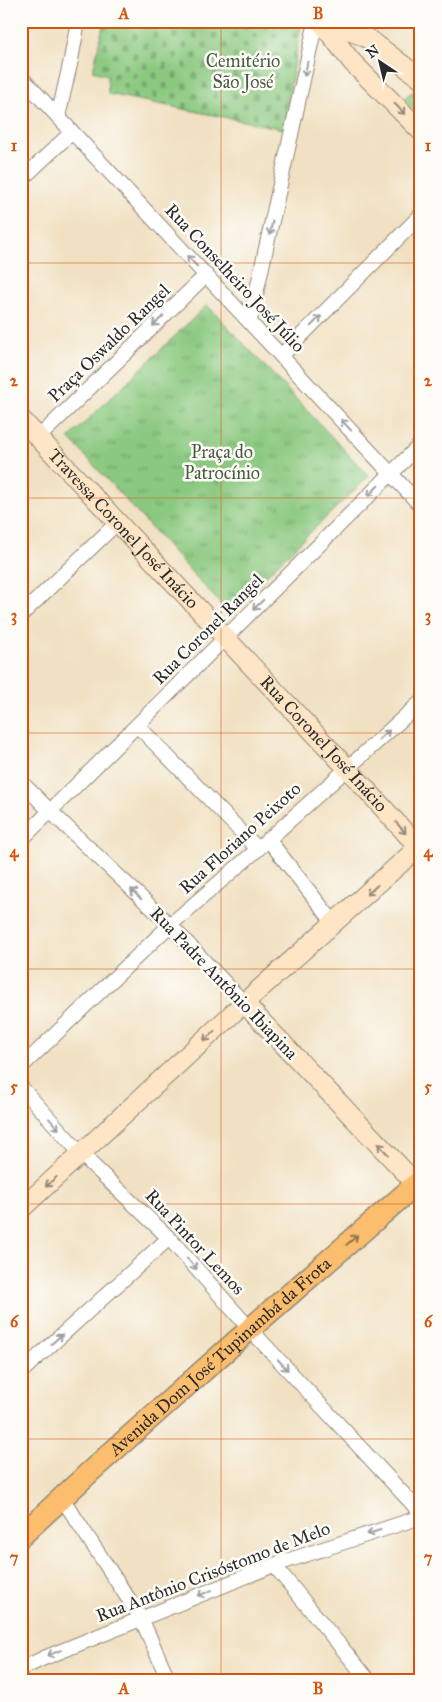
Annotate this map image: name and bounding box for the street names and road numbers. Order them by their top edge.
street label: Rua Conselheiro José Júlio [160,199,310,358]
street label: Praça Oswaldo Rangel [43,279,175,408]
street label: Travessa Coronel José Inácio [43,444,203,613]
street label: Rua Coronel Rangel [148,569,269,690]
street label: Rua Coronel José Inácio [255,671,392,816]
street label: Rua Floriano Peixoto [175,778,305,898]
street label: Rua Padre Antônio Ibiapina [145,902,303,1064]
street label: Rua Pintor Lemos [140,1185,250,1299]
street label: Avenida Dom José Tupinambá da Frota [104,1252,336,1461]
street label: Rua Antônio Crisóstomo de Melo [93,1517,333,1627]

